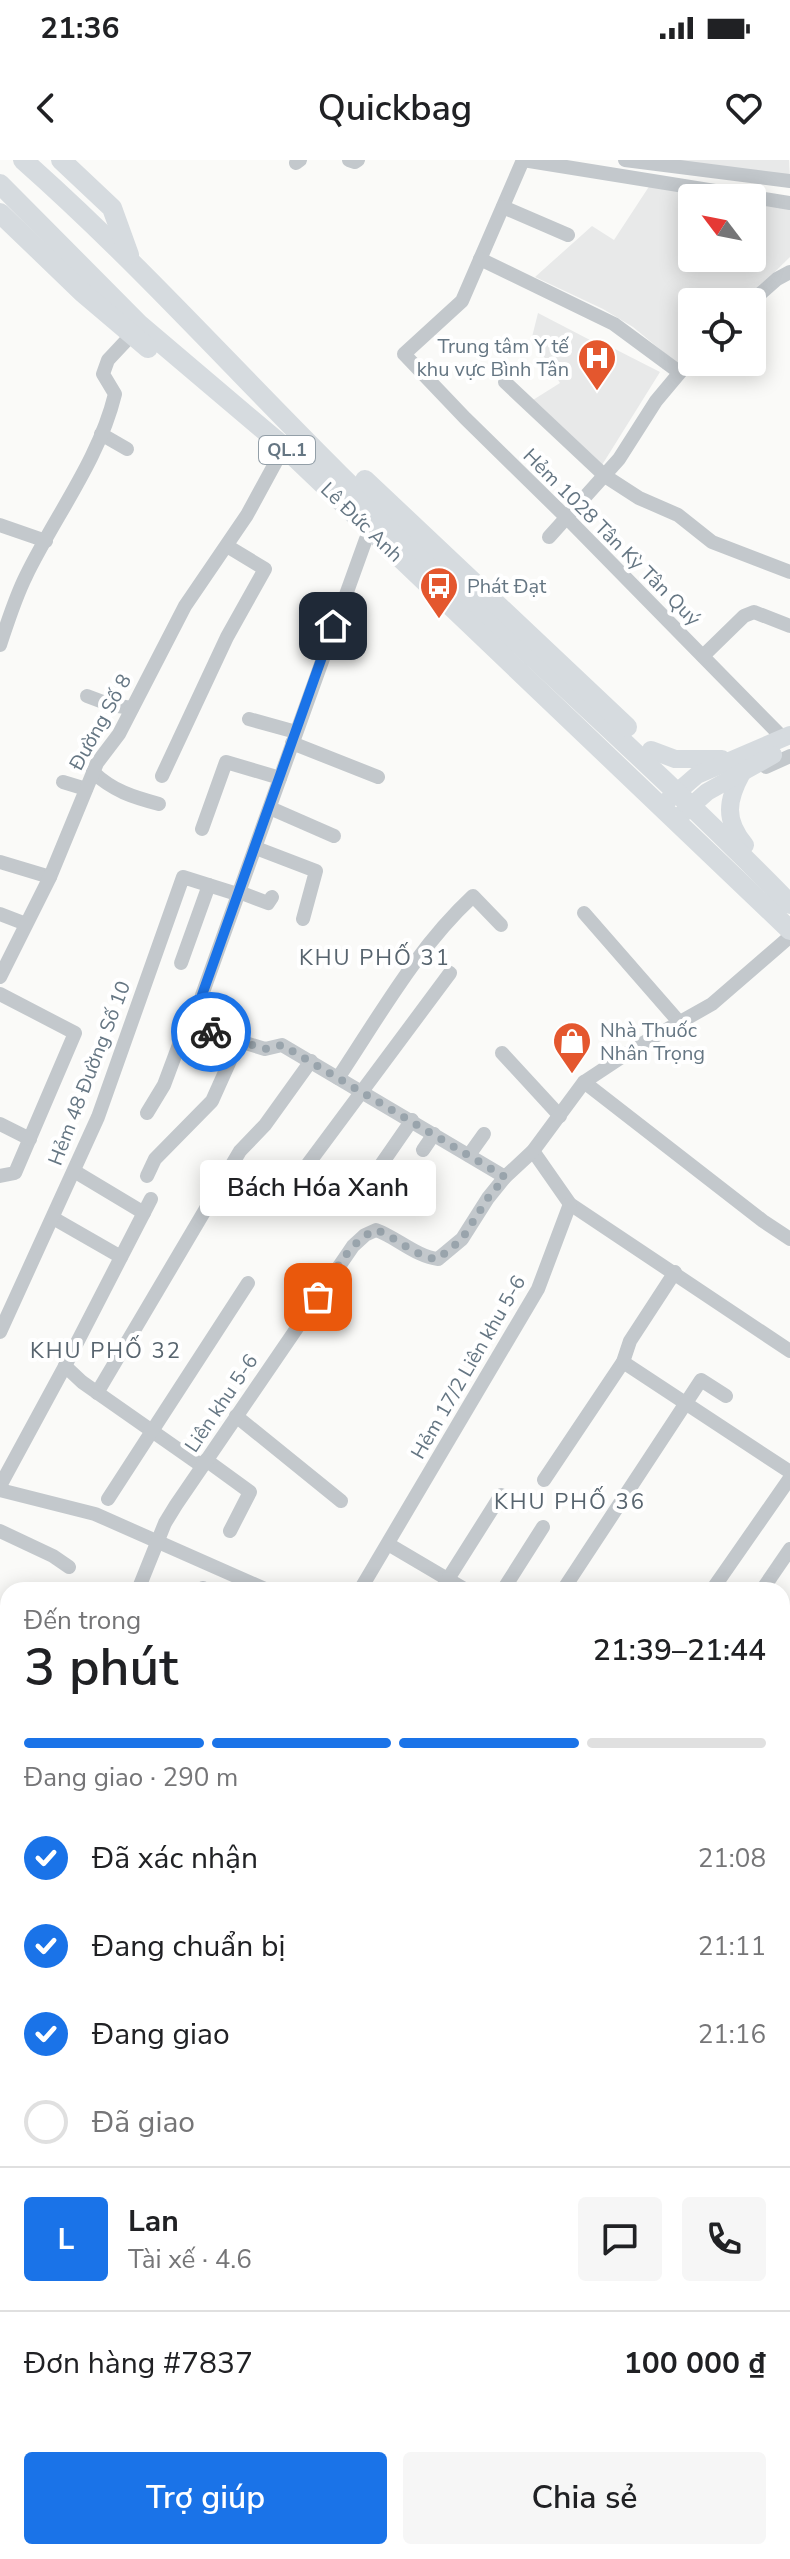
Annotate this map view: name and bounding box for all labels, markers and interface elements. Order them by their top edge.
text: 21:36 [40,8,119,49]
text: Quickbag [318,84,472,133]
icon: back [24,86,68,130]
icon: heart [722,86,766,130]
north arrow [678,184,766,272]
map controls [678,184,766,376]
button: locate [678,288,766,376]
place label: Trung tâm Y tế khu vực Bình Tân [417,333,569,383]
hospital icon: Trung tâm Y tế khu vực Bình Tân [576,337,618,392]
road number: QL.1 [259,436,315,464]
street label: Hẻm 1028 Tân Kỳ Tân Quý [517,443,707,633]
street label: Lê Đức Anh [315,476,409,568]
bus stop icon: Phát Đạt [418,565,460,620]
place label: Phát Đạt [467,573,547,600]
pin [299,592,367,660]
icon: home [311,604,355,648]
street label: Đường Số 8 [62,669,138,776]
district label: KHU PHỐ 31 [299,942,451,973]
street label: Hẻm 48 Đường Số 10 [42,977,137,1169]
courier [171,992,251,1072]
icon: bike [189,1010,233,1054]
place label: Nhà Thuốc Nhân Trọng [600,1017,705,1067]
shop icon: Nhà Thuốc Nhân Trọng [551,1020,593,1075]
callout: Bách Hóa Xanh [200,1161,436,1217]
text: Bách Hóa Xanh [227,1170,409,1205]
pin [284,1263,352,1331]
street label: Hẻm 17/2 Liên khu 5-6 [405,1271,532,1464]
icon: bag [296,1275,340,1319]
district label: KHU PHỐ 32 [30,1335,182,1366]
street label: Liên khu 5-6 [179,1349,264,1458]
district label: KHU PHỐ 36 [494,1486,646,1517]
text: Đến trong [24,1603,141,1638]
text: 21:39–21:44 [593,1630,766,1671]
text: 3 phút [24,1632,178,1703]
text: Đang giao · 290 m [24,1760,238,1795]
icon: check [24,1836,68,1880]
text: Đã xác nhận [92,1838,258,1879]
text: 21:08 [698,1841,766,1876]
icon: check [24,1924,68,1968]
text: Đang chuẩn bị [92,1926,285,1967]
text: 21:11 [698,1929,766,1964]
icon: check [24,2012,68,2056]
text: Đang giao [92,2014,230,2055]
text: 21:16 [698,2017,766,2052]
text: Đã giao [92,2102,195,2143]
button: chat [578,2197,662,2281]
button: phone [682,2197,766,2281]
text: Lan [128,2201,179,2242]
text: L [58,2219,74,2260]
text: Tài xế · 4.6 [128,2242,252,2277]
text: Đơn hàng #7837 [24,2343,253,2384]
text: 100 000 ₫ [624,2343,766,2384]
button: Trợ giúp [24,2452,387,2544]
button: Chia sẻ [403,2452,766,2544]

